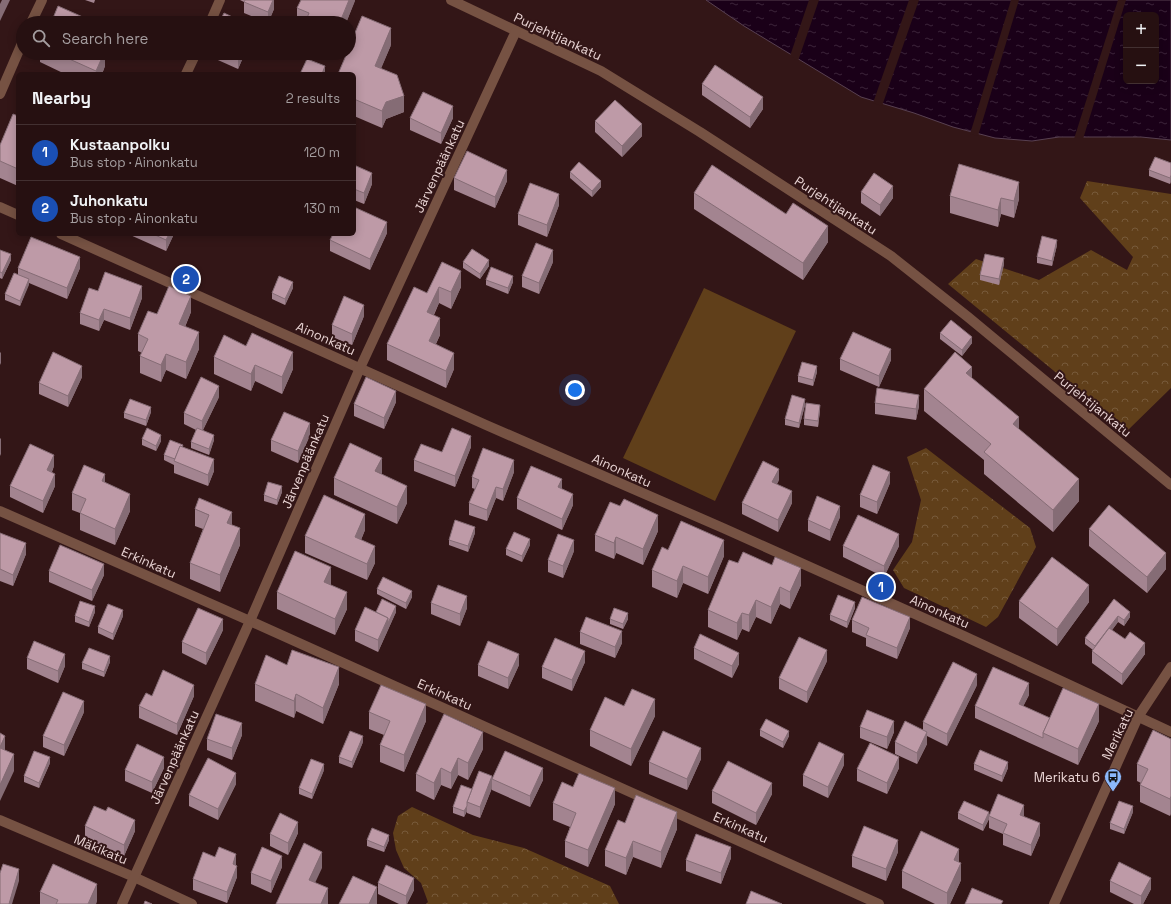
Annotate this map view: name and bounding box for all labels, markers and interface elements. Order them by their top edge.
street label: Purjehtijankatu [511,9,604,64]
map controls [1123,12,1159,84]
button: + [1123,12,1159,48]
search box [16,16,356,60]
icon: search [30,27,52,49]
text: Search here [62,29,148,48]
button: − [1123,48,1159,84]
text: Nearby [32,87,91,109]
text: 2 results [286,90,340,107]
street label: Järvenpäänkatu [410,117,469,216]
text: Kustaanpolku [70,135,170,154]
text: 1 [42,144,48,161]
text: 120 m [304,144,340,161]
text: Bus stop · Ainonkatu [70,154,198,171]
street label: Purjehtijankatu [791,172,880,238]
text: Juhonkatu [70,191,148,210]
text: 2 [41,200,49,217]
text: 130 m [304,200,340,217]
text: Bus stop · Ainonkatu [70,210,198,227]
pin: 2 [173,264,199,294]
street label: Ainonkatu [293,318,358,359]
street label: Purjehtijankatu [1050,368,1135,441]
your location [565,380,585,400]
street label: Järvenpäänkatu [278,411,333,511]
street label: Ainonkatu [589,450,654,491]
street label: Erkinkatu [119,543,179,582]
pin: 1 [868,572,894,602]
street label: Ainonkatu [907,591,972,632]
street label: Erkinkatu [415,675,475,714]
street label: Merikatu [1098,706,1137,763]
street label: Järvenpäänkatu [146,707,203,807]
bus stop icon: Merikatu 6 [1103,767,1123,792]
place label: Merikatu 6 [1034,769,1100,786]
street label: Erkinkatu [711,808,771,847]
street label: Mäkikatu [71,831,130,868]

